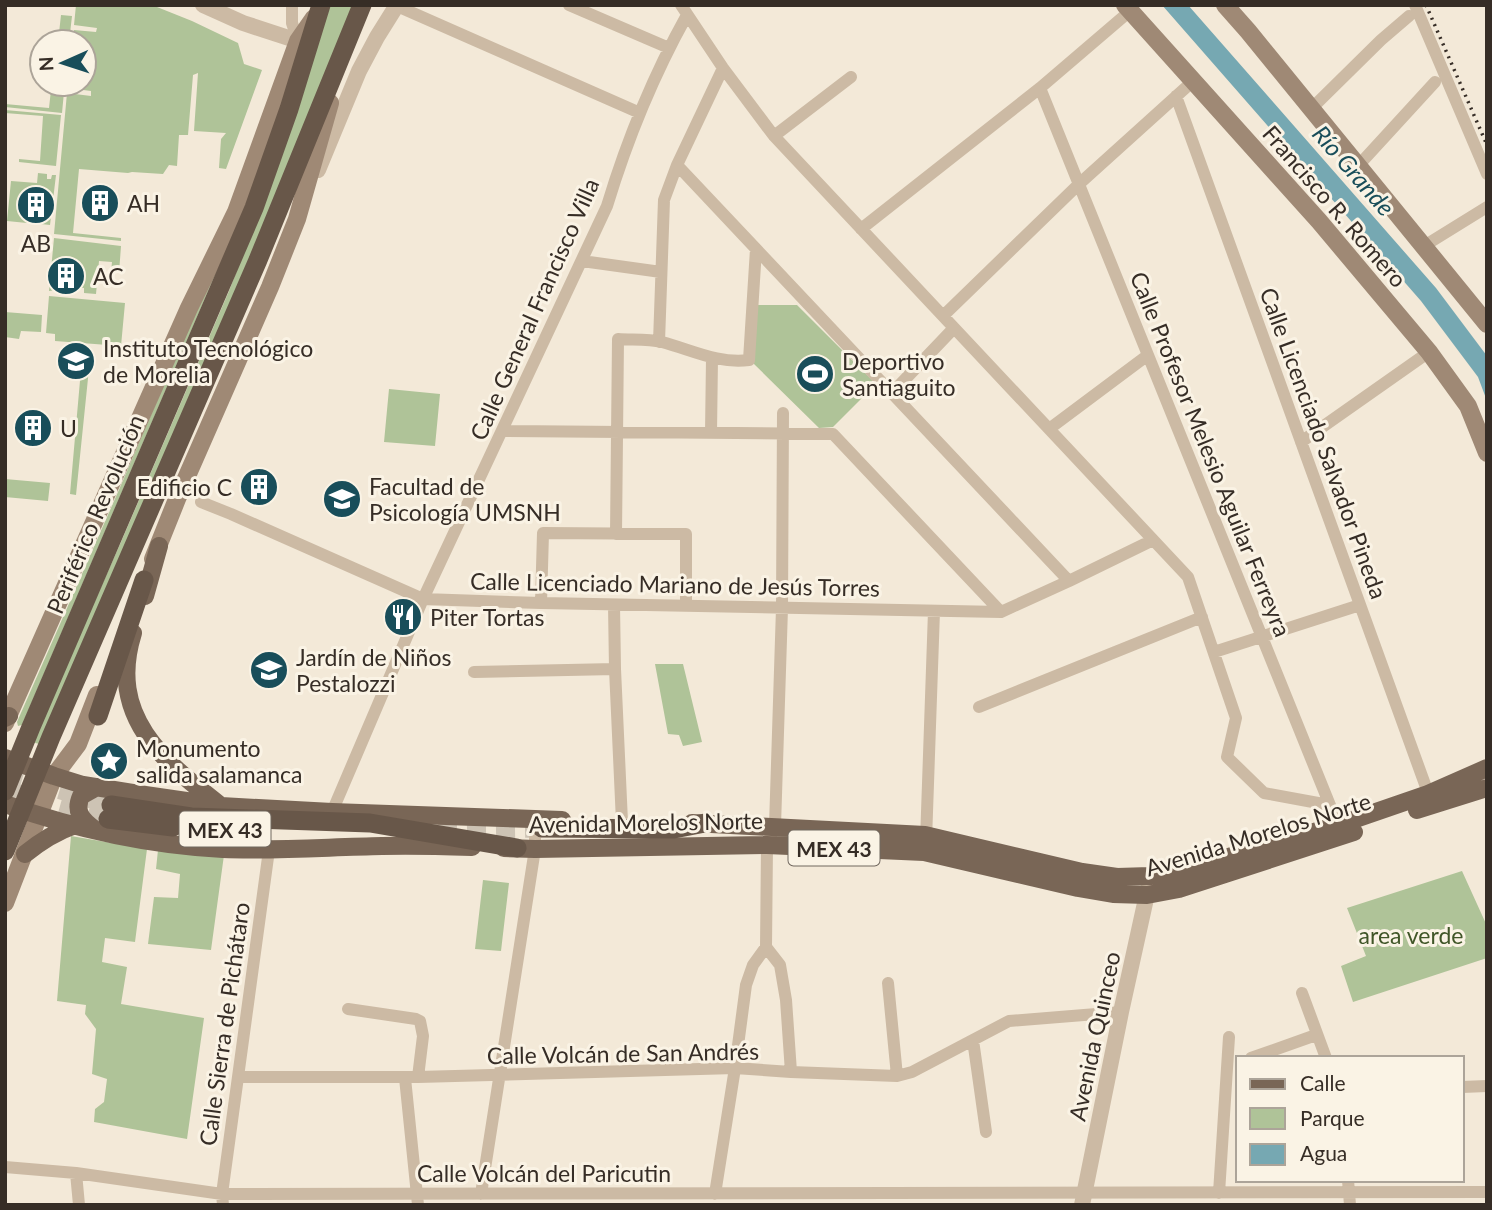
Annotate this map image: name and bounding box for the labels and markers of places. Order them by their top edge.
building icon: AH [79,182,121,224]
building icon: AB [15,184,57,226]
place label: AH [127,189,160,217]
place label: AB [21,229,51,257]
building icon: AC [45,255,87,297]
place label: AC [93,262,124,290]
place label: Instituto Tecnológico de Morelia [103,334,313,388]
school or university icon: Instituto Tecnológico de Morelia [55,340,97,382]
place label: Deportivo Santiaguito [842,347,956,401]
sports icon: Deportivo Santiaguito [794,353,836,395]
building icon: U [12,407,54,449]
place label: U [60,414,77,442]
building icon: Edificio C [238,466,280,508]
place label: Facultad de Psicología UMSNH [369,472,561,526]
place label: Edificio C [137,473,232,501]
school or university icon: Facultad de Psicología UMSNH [321,478,363,520]
restaurant icon: Piter Tortas [382,596,424,638]
place label: Piter Tortas [430,603,545,631]
place label: Jardín de Niños Pestalozzi [296,643,451,697]
school or university icon: Jardín de Niños Pestalozzi [248,649,290,691]
place label: Monumento salida salamanca [136,734,302,788]
place icon: Monumento salida salamanca [88,740,130,782]

